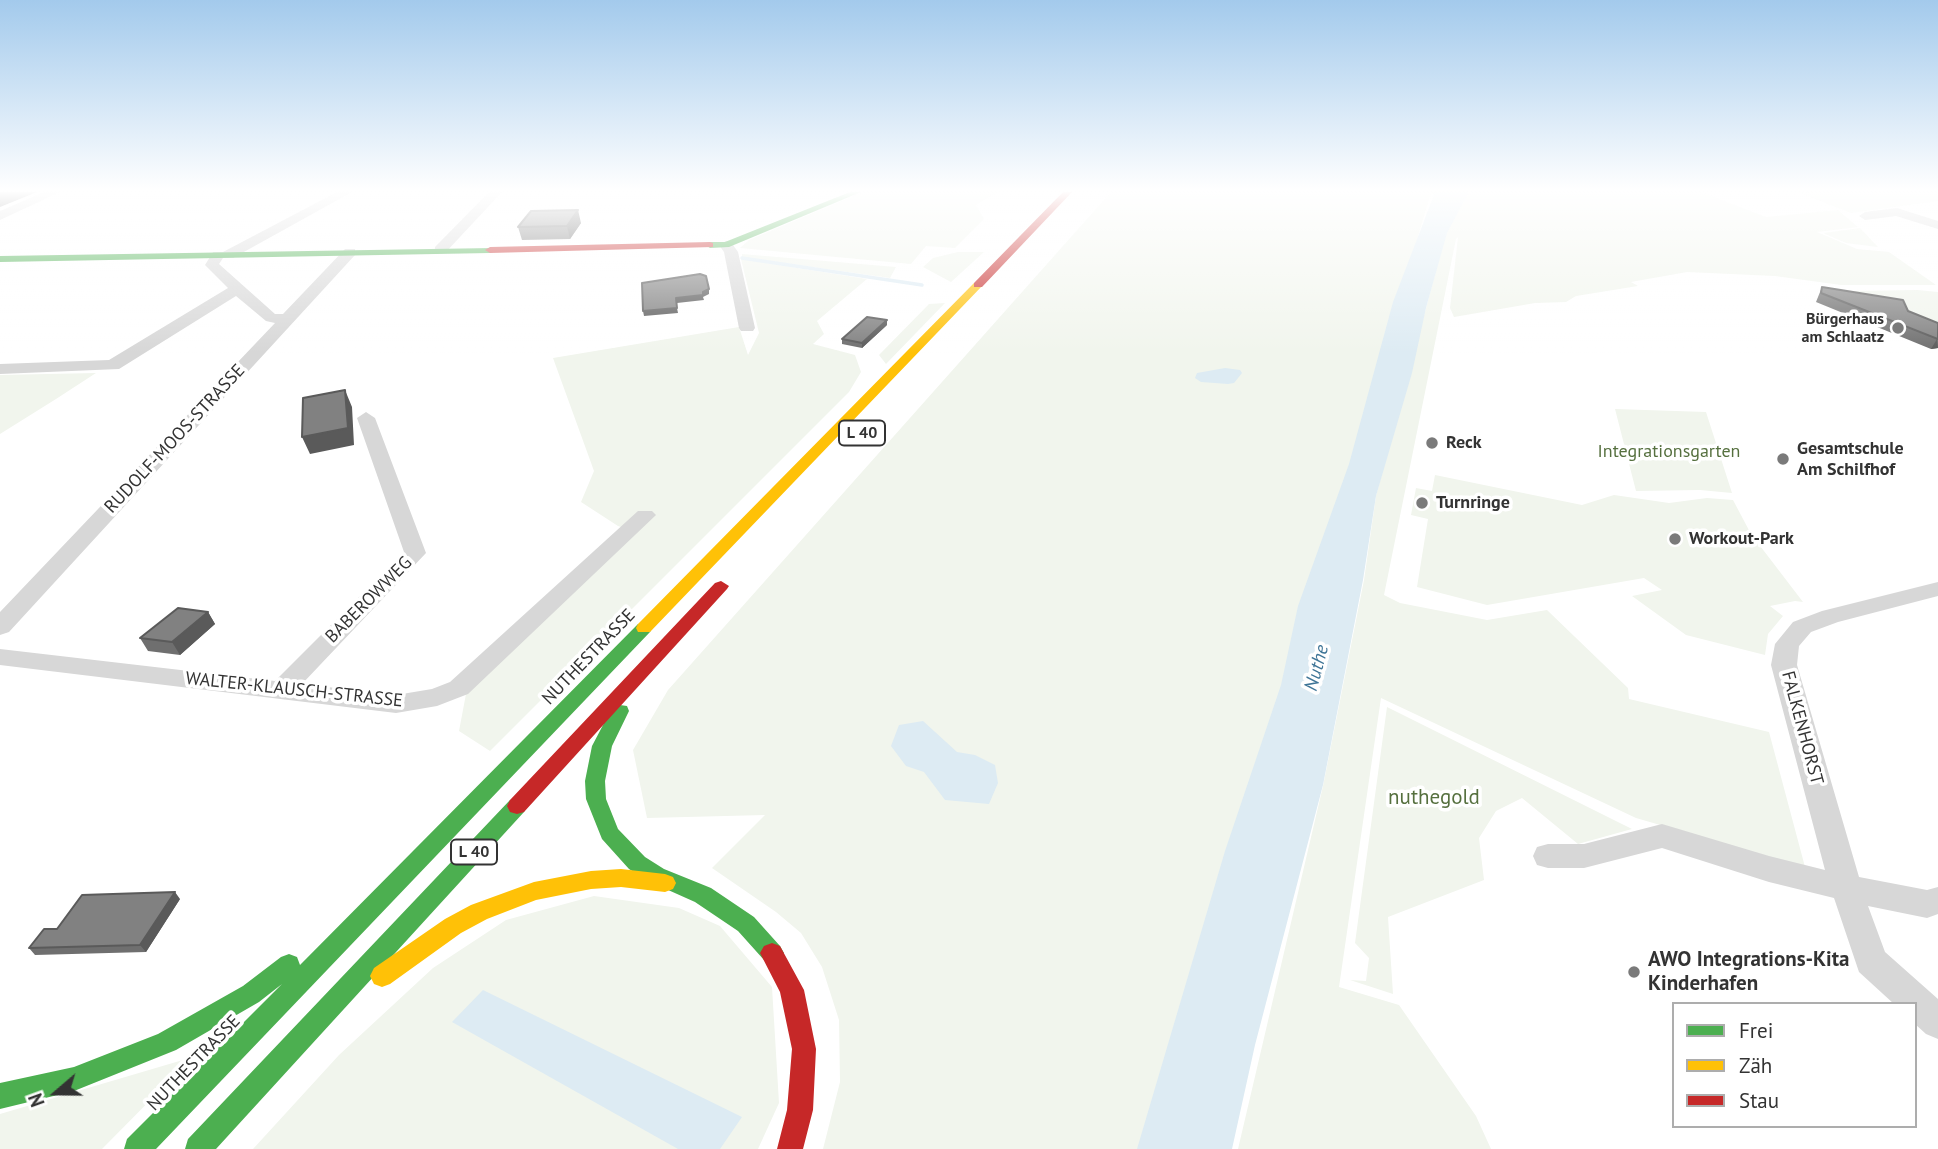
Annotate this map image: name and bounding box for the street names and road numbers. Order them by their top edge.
street label: RUDOLF-MOOS-STRASSE [100,360,250,518]
road number: L 40 [839,420,885,446]
street label: BABEROWWEG [321,552,417,648]
street label: NUTHESTRASSE [538,605,640,709]
street label: WALTER-KLAUSCH-STRASSE [184,668,404,712]
street label: FALKENHORST [1776,669,1828,787]
road number: L 40 [451,839,497,864]
street label: NUTHESTRASSE [143,1011,245,1115]

